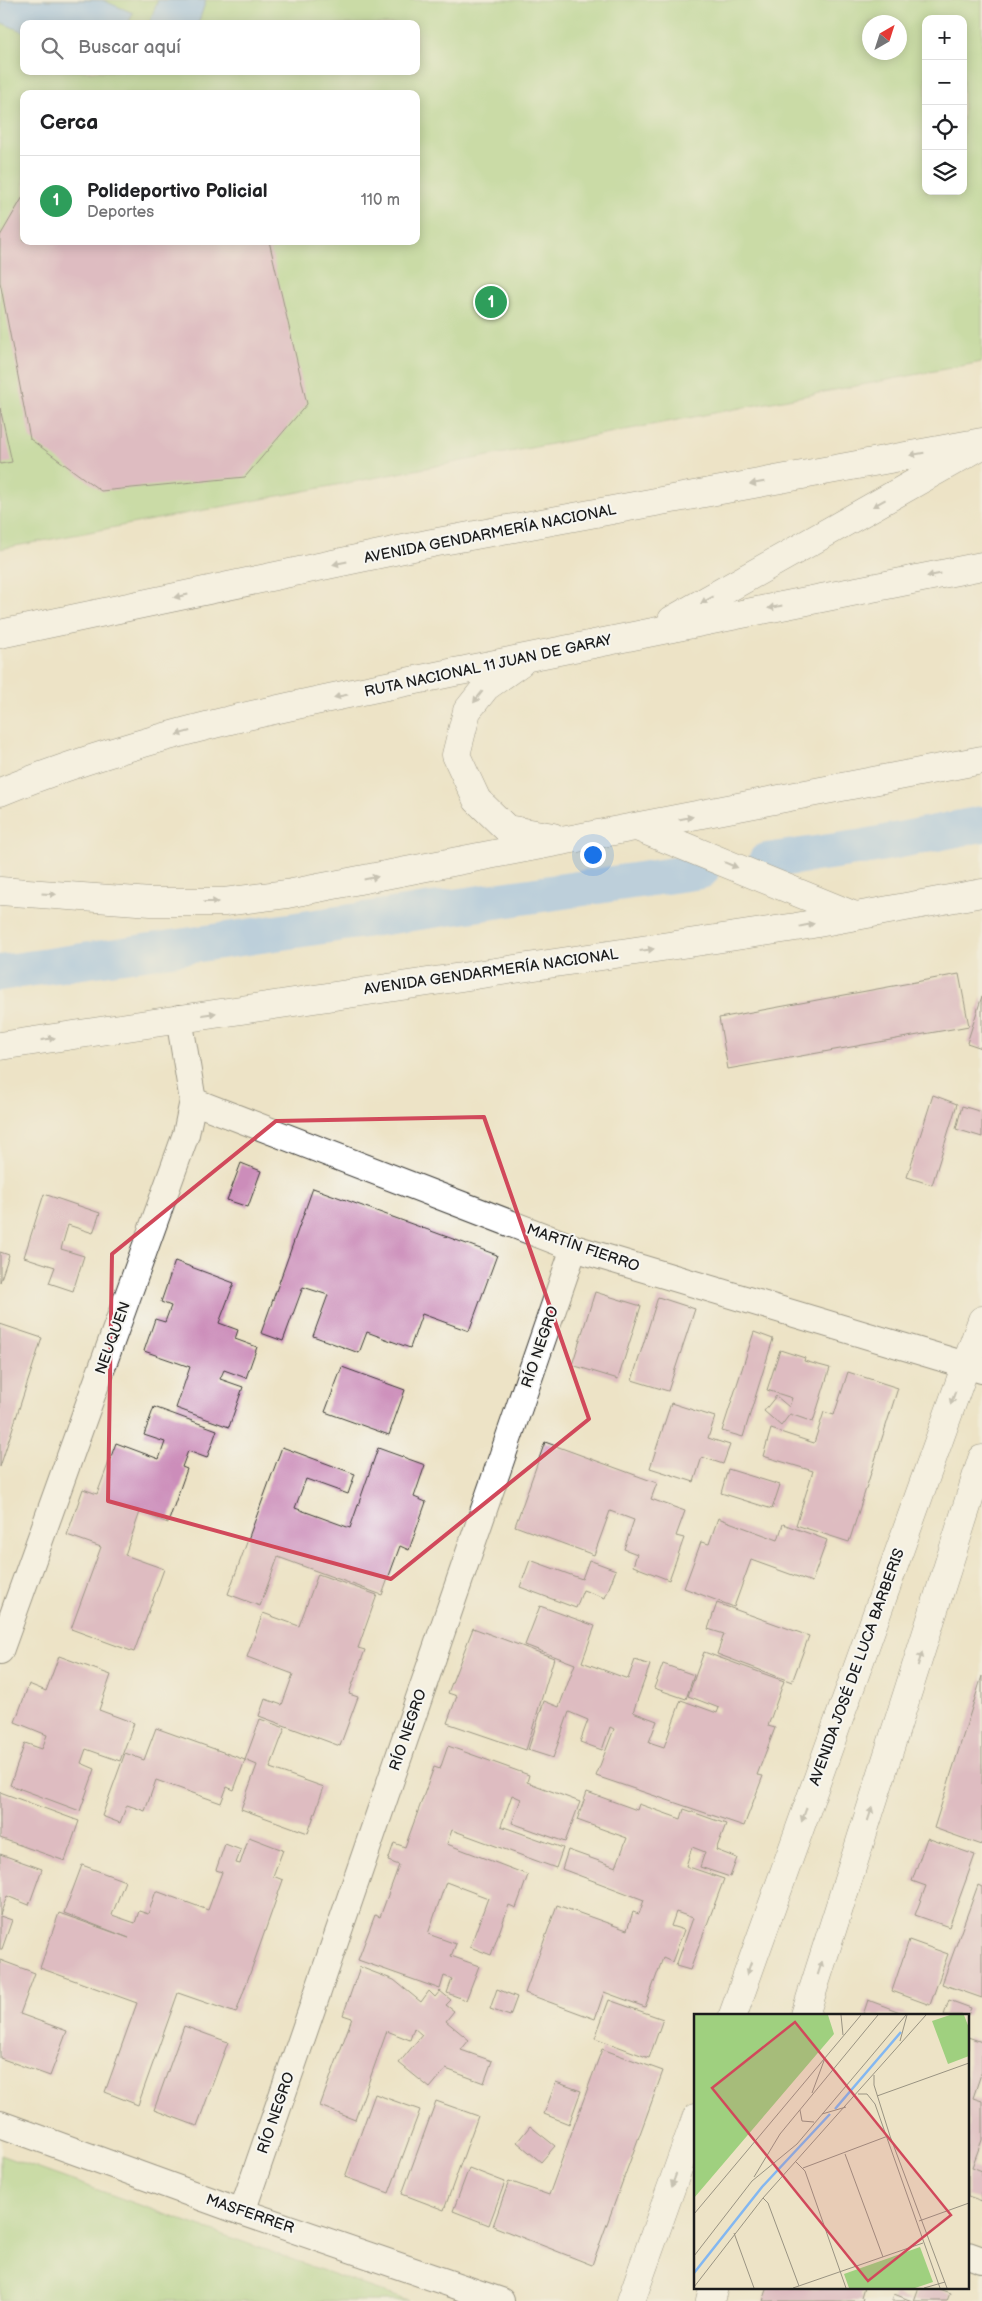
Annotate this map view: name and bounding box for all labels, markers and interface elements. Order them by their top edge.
north arrow [862,15,907,60]
map controls [922,15,967,195]
button: + [922,15,967,60]
search box [20,20,420,75]
icon: search [38,34,66,62]
text: Buscar aquí [78,36,181,59]
button: − [922,60,967,105]
button: locate [922,105,967,150]
text: Cerca [40,110,98,135]
button: layers [922,150,967,195]
text: Polideportivo Policial [87,180,268,203]
text: 1 [53,191,59,210]
text: 110 m [361,191,400,210]
text: Deportes [87,203,154,222]
pin: 1 [475,283,507,321]
one-way arrow [908,450,924,458]
one-way arrow [749,480,765,488]
one-way arrow [871,499,886,507]
street label: AVENIDA GENDARMERÍA NACIONAL [362,500,618,568]
one-way arrow [332,559,347,567]
one-way arrow [926,572,942,580]
one-way arrow [172,593,188,601]
one-way arrow [700,596,713,605]
one-way arrow [766,604,782,612]
street label: RUTA NACIONAL 11 JUAN DE GARAY [363,630,614,702]
one-way arrow [473,691,483,704]
one-way arrow [334,692,349,700]
one-way arrow [176,729,191,737]
one-way arrow [678,813,694,821]
your location [580,842,606,868]
one-way arrow [724,862,738,870]
one-way arrow [364,874,379,882]
one-way arrow [41,890,57,898]
one-way arrow [203,898,219,906]
one-way arrow [800,921,816,929]
street label: AVENIDA GENDARMERÍA NACIONAL [363,945,620,999]
one-way arrow [639,945,655,953]
one-way arrow [201,1010,217,1018]
one-way arrow [41,1034,57,1042]
street label: MARTÍN FIERRO [524,1220,642,1276]
street label: NEUQUEN [91,1299,135,1377]
street label: RÍO NEGRO [517,1304,563,1390]
one-way arrow [949,1391,957,1406]
street label: AVENIDA JOSÉ DE LUCA BARBERIS [805,1546,909,1788]
one-way arrow [916,1651,924,1666]
street label: RÍO NEGRO [385,1687,431,1773]
one-way arrow [867,1806,874,1821]
one-way arrow [800,1808,808,1823]
one-way arrow [745,1961,753,1976]
one-way arrow [817,1961,825,1976]
inset map [694,2014,970,2288]
street label: RÍO NEGRO [253,2070,299,2156]
one-way arrow [670,2173,677,2188]
street label: MASFERRER [203,2190,297,2238]

